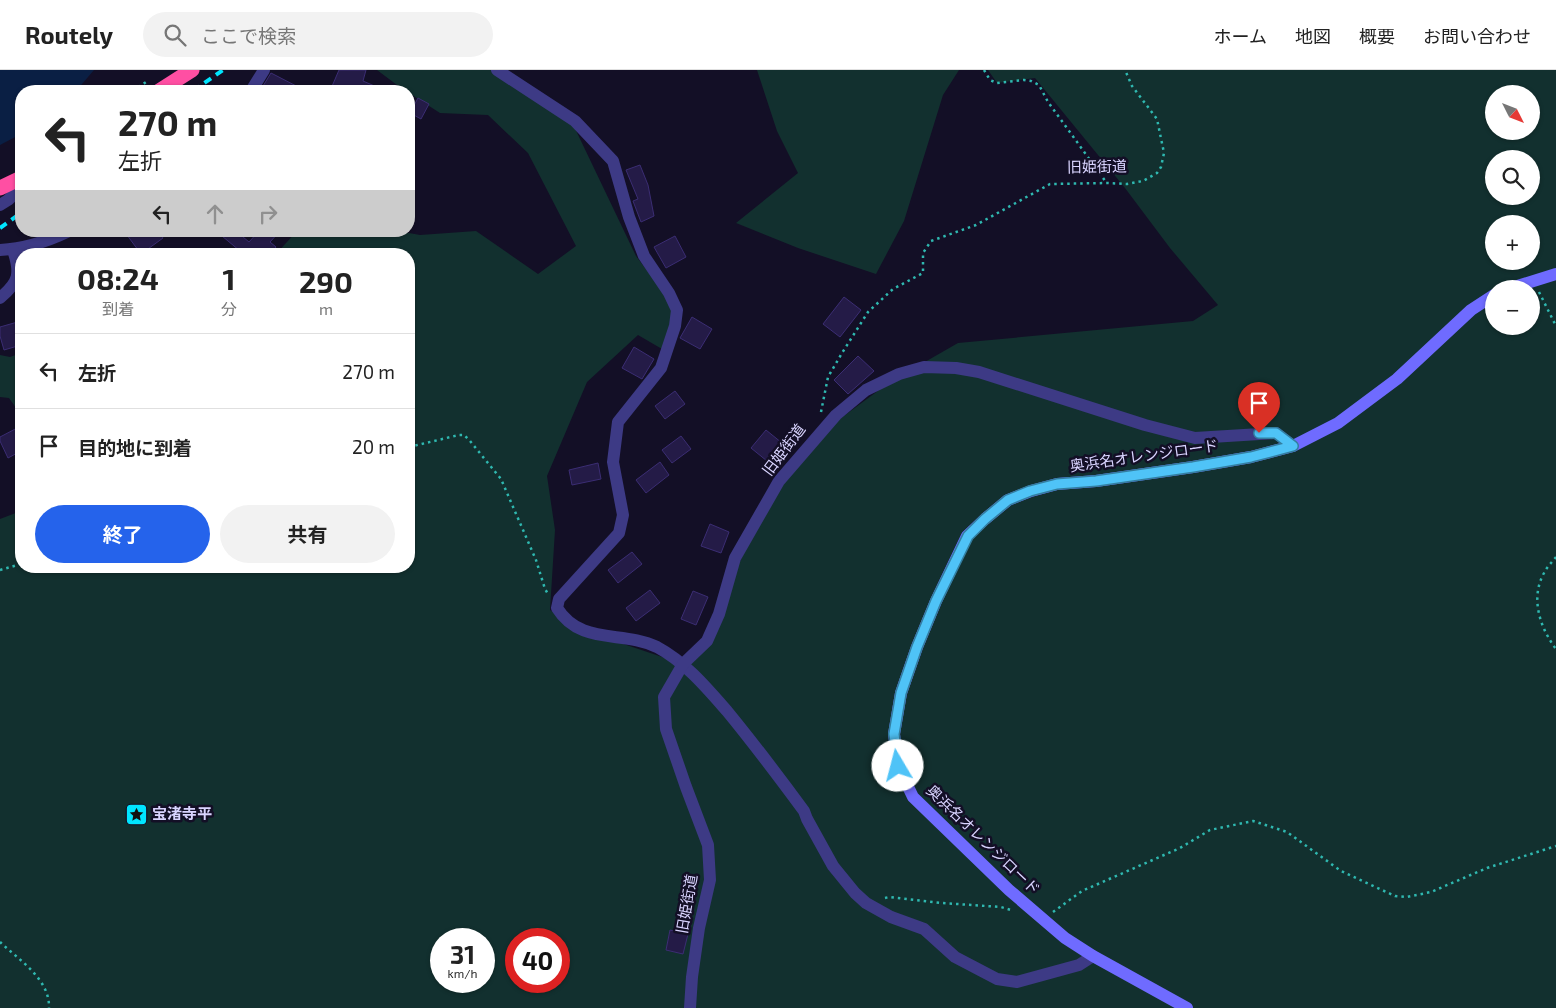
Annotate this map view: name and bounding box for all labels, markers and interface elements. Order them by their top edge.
search box [143,12,493,57]
text: Routely [25,20,113,49]
icon: search [161,21,189,49]
text: ここで検索 [201,24,296,47]
text: ホーム [1214,25,1267,47]
text: 地図 [1295,25,1331,47]
text: 概要 [1359,25,1395,47]
text: お問い合わせ [1423,25,1531,47]
north arrow [1485,85,1540,140]
map controls [1485,85,1540,335]
text: 270 m [118,101,217,143]
icon: left [35,105,100,170]
text: 左折 [118,147,162,173]
button: search [1485,150,1540,205]
street label: 旧姫街道 [1067,156,1127,176]
icon: left [148,200,176,228]
icon: ahead [201,200,229,228]
icon: right [254,200,282,228]
button: + [1485,215,1540,270]
text: 08:24 [77,260,159,296]
text: 1 [222,260,235,296]
text: 290 [299,263,353,299]
button: − [1485,280,1540,335]
text: 到着 [102,299,134,318]
text: 分 [221,299,237,318]
text: m [319,299,333,318]
icon: left [35,357,63,385]
text: 270 m [342,360,395,383]
text: 左折 [78,361,116,384]
pin [1238,382,1280,433]
icon: arrive [1245,389,1273,417]
street label: 旧姫街道 [758,420,808,479]
icon: arrive [35,432,63,460]
text: 20 m [352,435,395,458]
text: 目的地に到着 [78,436,192,459]
street label: 奥浜名オレンジロード [1068,436,1219,474]
button: 終了 [35,505,210,563]
button: 共有 [220,505,395,563]
position arrow [871,739,923,791]
street label: 奥浜名オレンジロード [923,781,1044,898]
place icon: 宝渚寺平 [124,802,148,826]
place label: 宝渚寺平 [152,804,212,822]
street label: 旧姫街道 [672,873,700,935]
speed limit sign: 40 [505,928,570,993]
text: 31 [450,939,475,969]
text: km/h [448,966,477,980]

